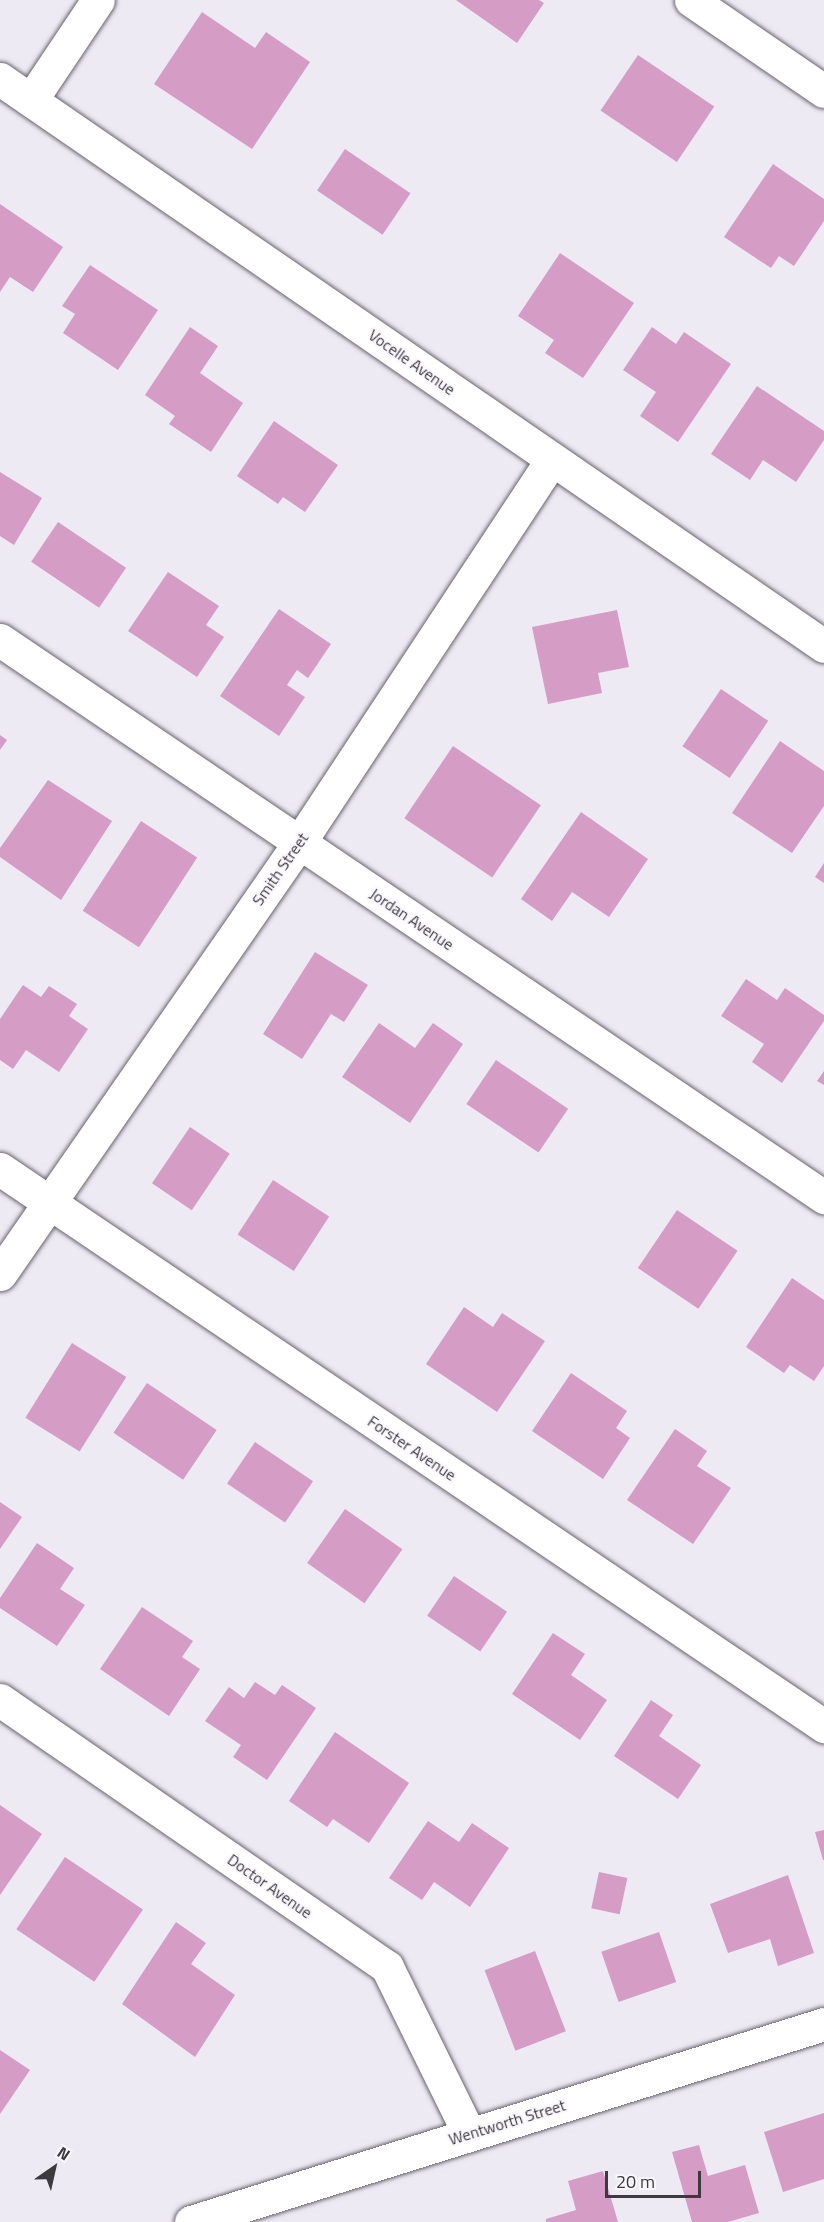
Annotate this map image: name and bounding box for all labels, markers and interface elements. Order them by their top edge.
street label: Vocelle Avenue [365,325,459,399]
street label: Smith Street [248,829,312,909]
street label: Jordan Avenue [366,884,458,954]
street label: Forster Avenue [364,1411,460,1485]
street label: Doctor Avenue [224,1850,316,1922]
street label: Wentworth Street [446,2095,568,2149]
north arrow [24,2138,84,2198]
text: N [53,2140,75,2166]
scale bar [608,2159,704,2197]
text: 20 m [616,2168,655,2195]

